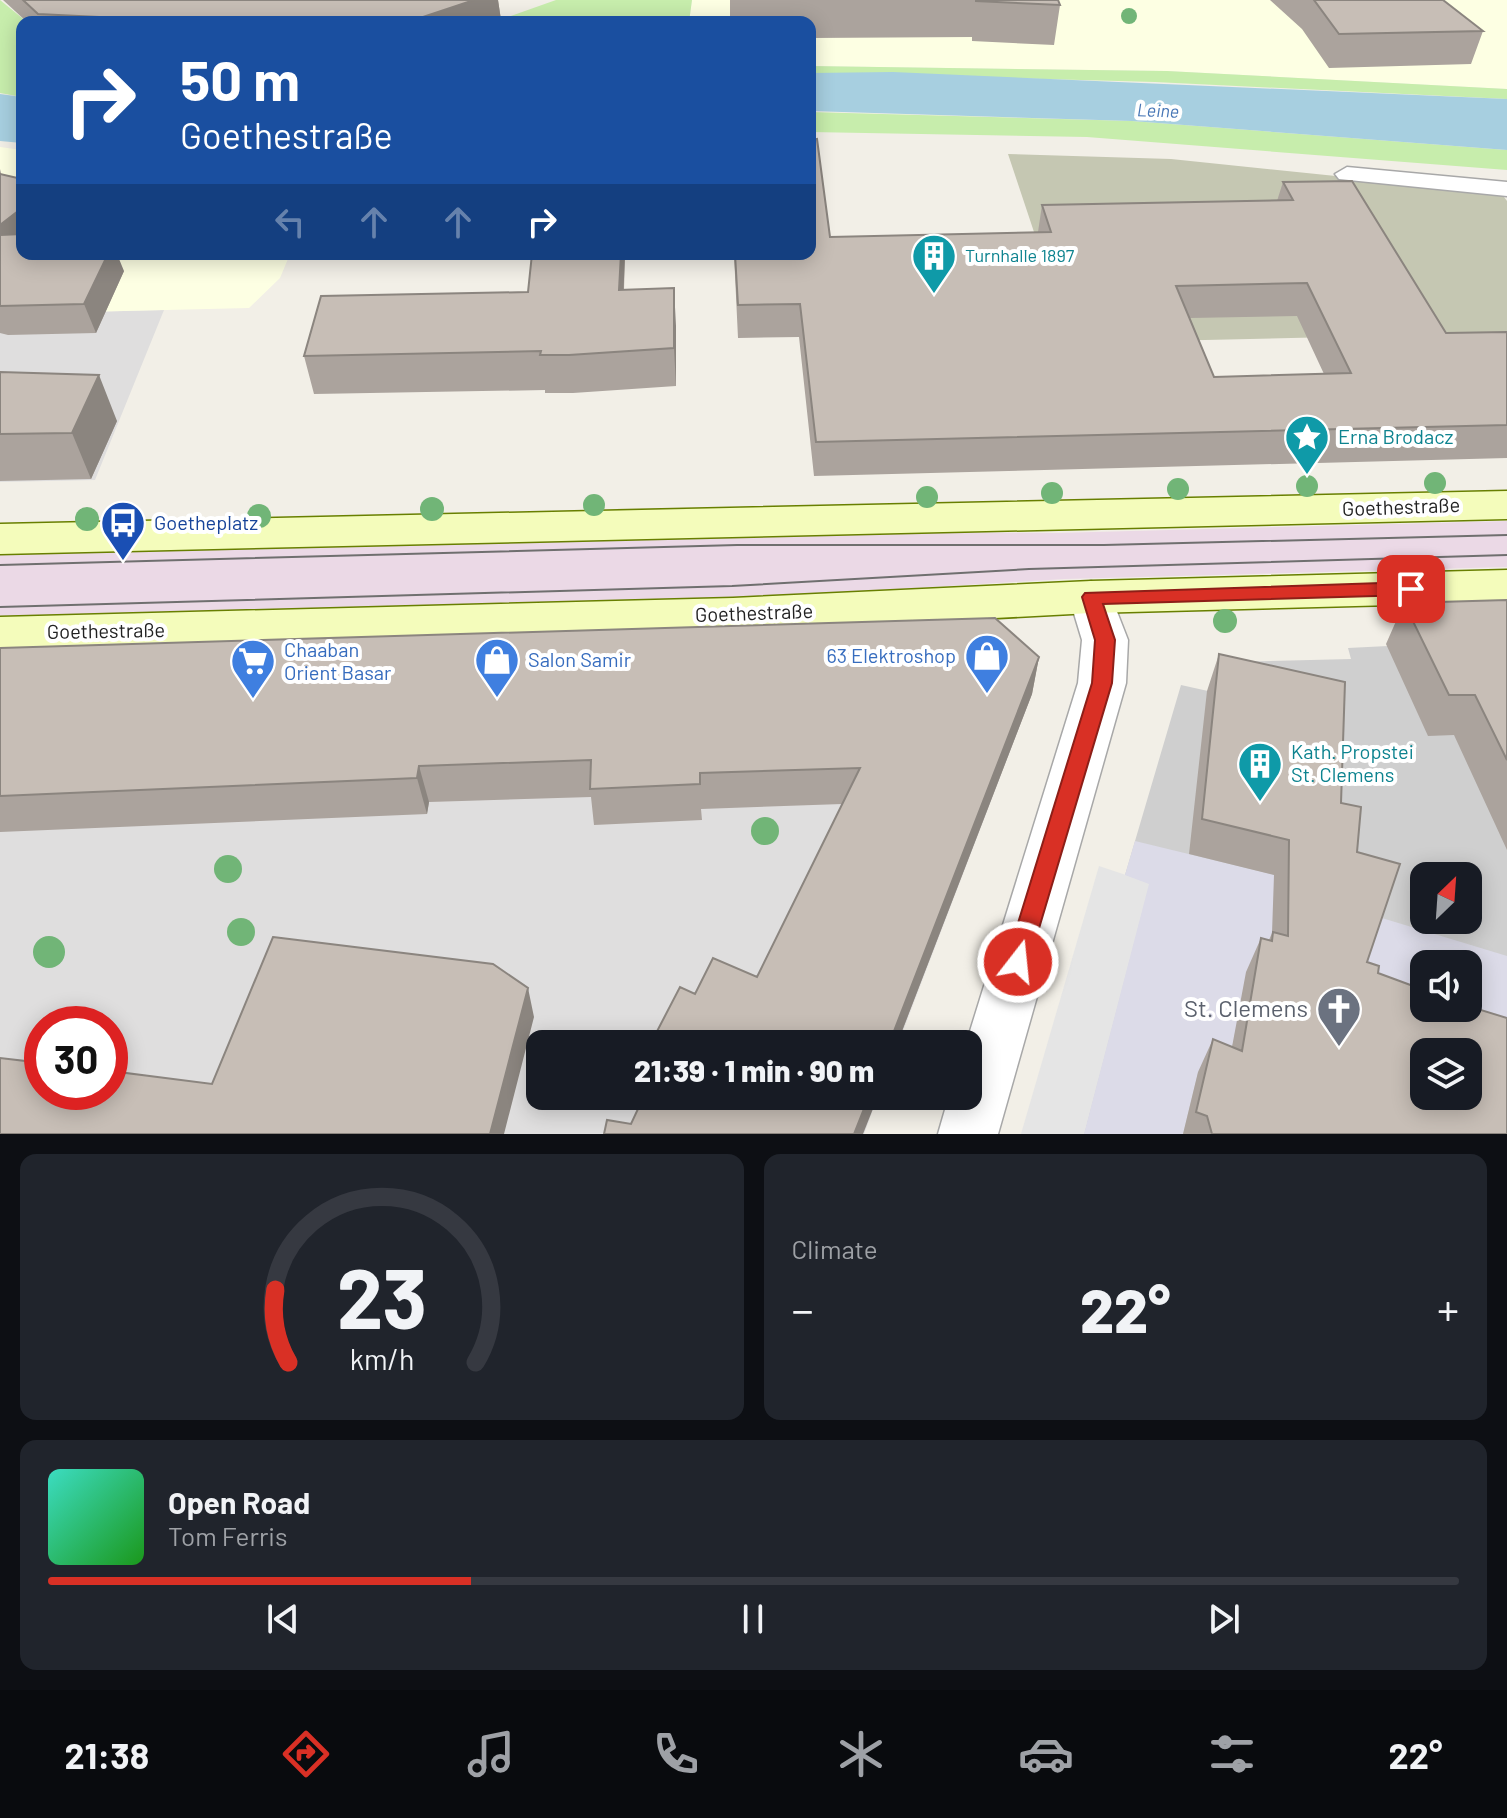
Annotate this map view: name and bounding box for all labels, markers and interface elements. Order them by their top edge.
text: 50 m [180,45,300,112]
icon: right [48,48,152,152]
water label: Leine [1137,98,1180,122]
text: Goethestraße [180,113,393,156]
icon: left [268,200,312,244]
icon: ahead [352,200,396,244]
icon: ahead [436,200,480,244]
icon: right [520,200,564,244]
building icon: Turnhalle 1897 [910,232,958,295]
place label: Turnhalle 1897 [965,244,1075,266]
place icon: Erna Brodacz [1283,413,1331,476]
place label: Erna Brodacz [1338,424,1454,448]
street label: Goethestraße [1341,492,1460,520]
bus stop icon: Goetheplatz [99,499,147,562]
place label: Goetheplatz [154,510,258,534]
pin [1377,555,1445,623]
icon: arrive [1389,567,1433,611]
street label: Goethestraße [694,598,813,626]
street label: Goethestraße [47,617,165,643]
shop icon: 63 Elektroshop [963,632,1011,695]
shop icon: Salon Samir [473,636,521,699]
supermarket icon: Chaaban Orient Basar [229,637,277,700]
place label: Chaaban Orient Basar [284,637,391,684]
place label: 63 Elektroshop [826,643,956,667]
place label: Salon Samir [528,647,631,671]
place label: Kath. Propstei St. Clemens [1291,739,1414,786]
building icon: Kath. Propstei St. Clemens [1236,740,1284,803]
north arrow [1410,862,1482,934]
map controls [1410,862,1482,1110]
position arrow [976,920,1060,1004]
button: sound [1410,950,1482,1022]
church icon: St. Clemens [1315,985,1363,1048]
place label: St. Clemens [1184,993,1308,1022]
speed limit sign: 30 [24,1006,128,1110]
button: layers [1410,1038,1482,1110]
text: 21:39 · 1 min · 90 m [634,1052,874,1088]
text: Climate [792,1233,878,1264]
text: 23 [337,1246,427,1346]
text: 22° [1080,1273,1171,1345]
text: − [792,1282,814,1335]
text: + [1437,1282,1459,1335]
text: km/h [349,1341,414,1376]
text: Open Road [168,1484,310,1520]
text: Tom Ferris [168,1520,288,1551]
icon: previous [261,1597,305,1641]
icon: pause [731,1597,775,1641]
icon: next [1202,1597,1246,1641]
icon: directions [278,1726,334,1782]
icon: music [463,1726,519,1782]
icon: phone [648,1726,704,1782]
icon: climate [833,1726,889,1782]
icon: car [1018,1726,1074,1782]
icon: filters [1204,1726,1260,1782]
text: 21:38 [65,1733,149,1776]
text: 22° [1389,1733,1442,1776]

